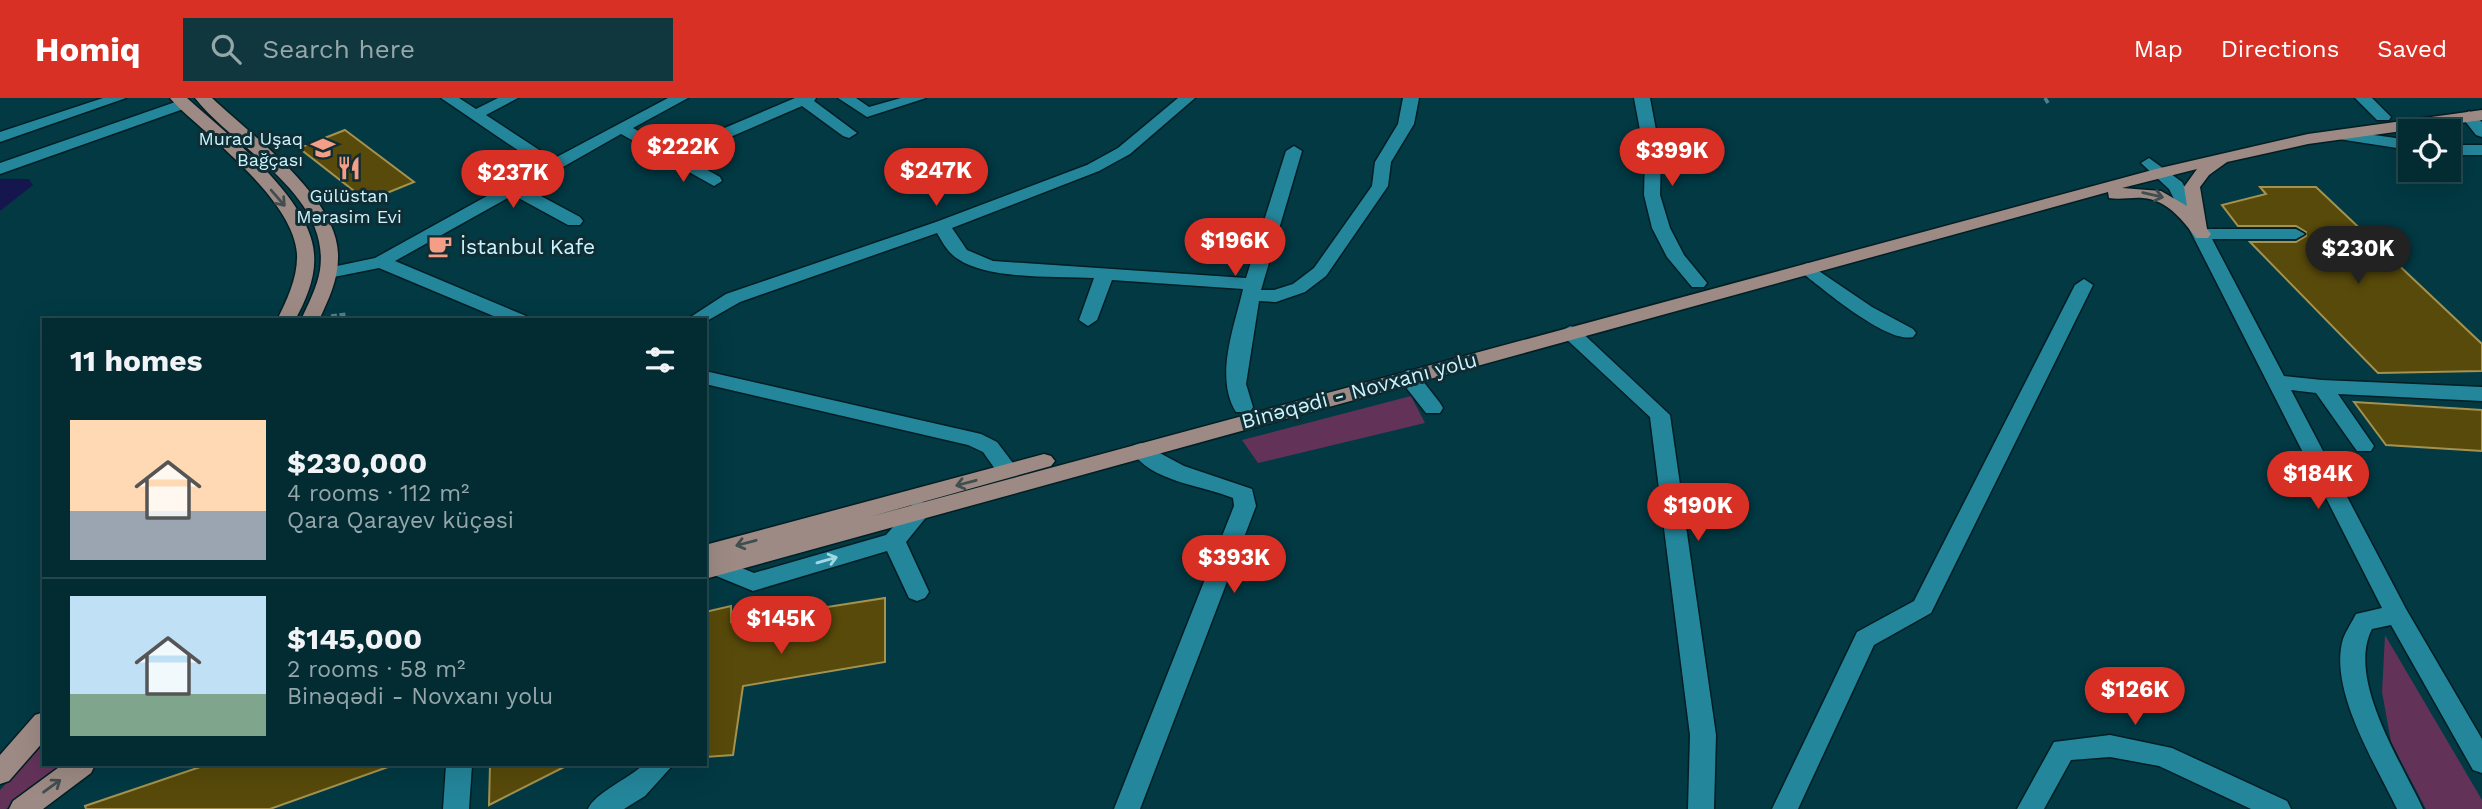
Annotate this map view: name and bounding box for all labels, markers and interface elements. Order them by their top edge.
search box [183,18,673,81]
text: Homiq [35,30,141,69]
icon: search [207,30,245,68]
text: Search here [263,34,415,64]
text: Map [2134,35,2183,63]
text: Directions [2221,35,2339,63]
text: Saved [2377,35,2447,63]
map controls [2398,119,2461,182]
button: locate [2398,119,2461,182]
pin: $222K [634,125,732,184]
place label: Murad Uşaq Bağçası [198,128,303,170]
pin: $399K [1623,129,1721,188]
text: $222K [647,133,719,160]
school or university icon: Murad Uşaq Bağçası [309,134,337,162]
text: $399K [1636,137,1708,164]
pin: $247K [887,148,985,208]
pin: $237K [464,150,562,210]
restaurant icon: Gülüstan Mərasim Evi [335,154,363,182]
text: $247K [900,157,972,184]
text: $237K [477,159,549,186]
place label: Gülüstan Mərasim Evi [296,185,402,227]
one-way arrow [270,189,286,207]
one-way arrow [2141,189,2164,202]
pin: $196K [1186,218,1284,278]
pin: $230K [2309,226,2407,286]
text: $196K [1201,227,1269,254]
cafe icon: İstanbul Kafe [426,232,454,260]
place label: İstanbul Kafe [460,234,595,259]
text: $230K [2322,235,2394,262]
icon: filters [641,341,679,379]
text: 11 homes [70,343,203,378]
street label: Binəqədi - Novxanı yolu [1238,346,1480,434]
text: $230,000 [287,445,427,480]
icon: home [126,448,210,532]
pin: $184K [2269,452,2367,511]
text: $184K [2283,460,2353,487]
one-way arrow [955,477,977,490]
text: 4 rooms · 112 m² [287,480,469,507]
pin: $190K [1649,484,1747,543]
text: $190K [1663,492,1733,519]
text: Qara Qarayev küçəsi [287,507,514,534]
pin: $393K [1185,536,1283,595]
one-way arrow [736,537,758,550]
text: $393K [1198,544,1270,571]
one-way arrow [816,553,838,566]
pin: $145K [732,596,830,656]
text: $145K [747,605,815,632]
text: $145,000 [287,621,422,656]
icon: home [126,624,210,708]
text: 2 rooms · 58 m² [287,656,466,683]
pin: $126K [2086,668,2184,727]
text: $126K [2101,676,2169,703]
text: Binəqədi - Novxanı yolu [287,683,553,710]
one-way arrow [42,779,61,794]

